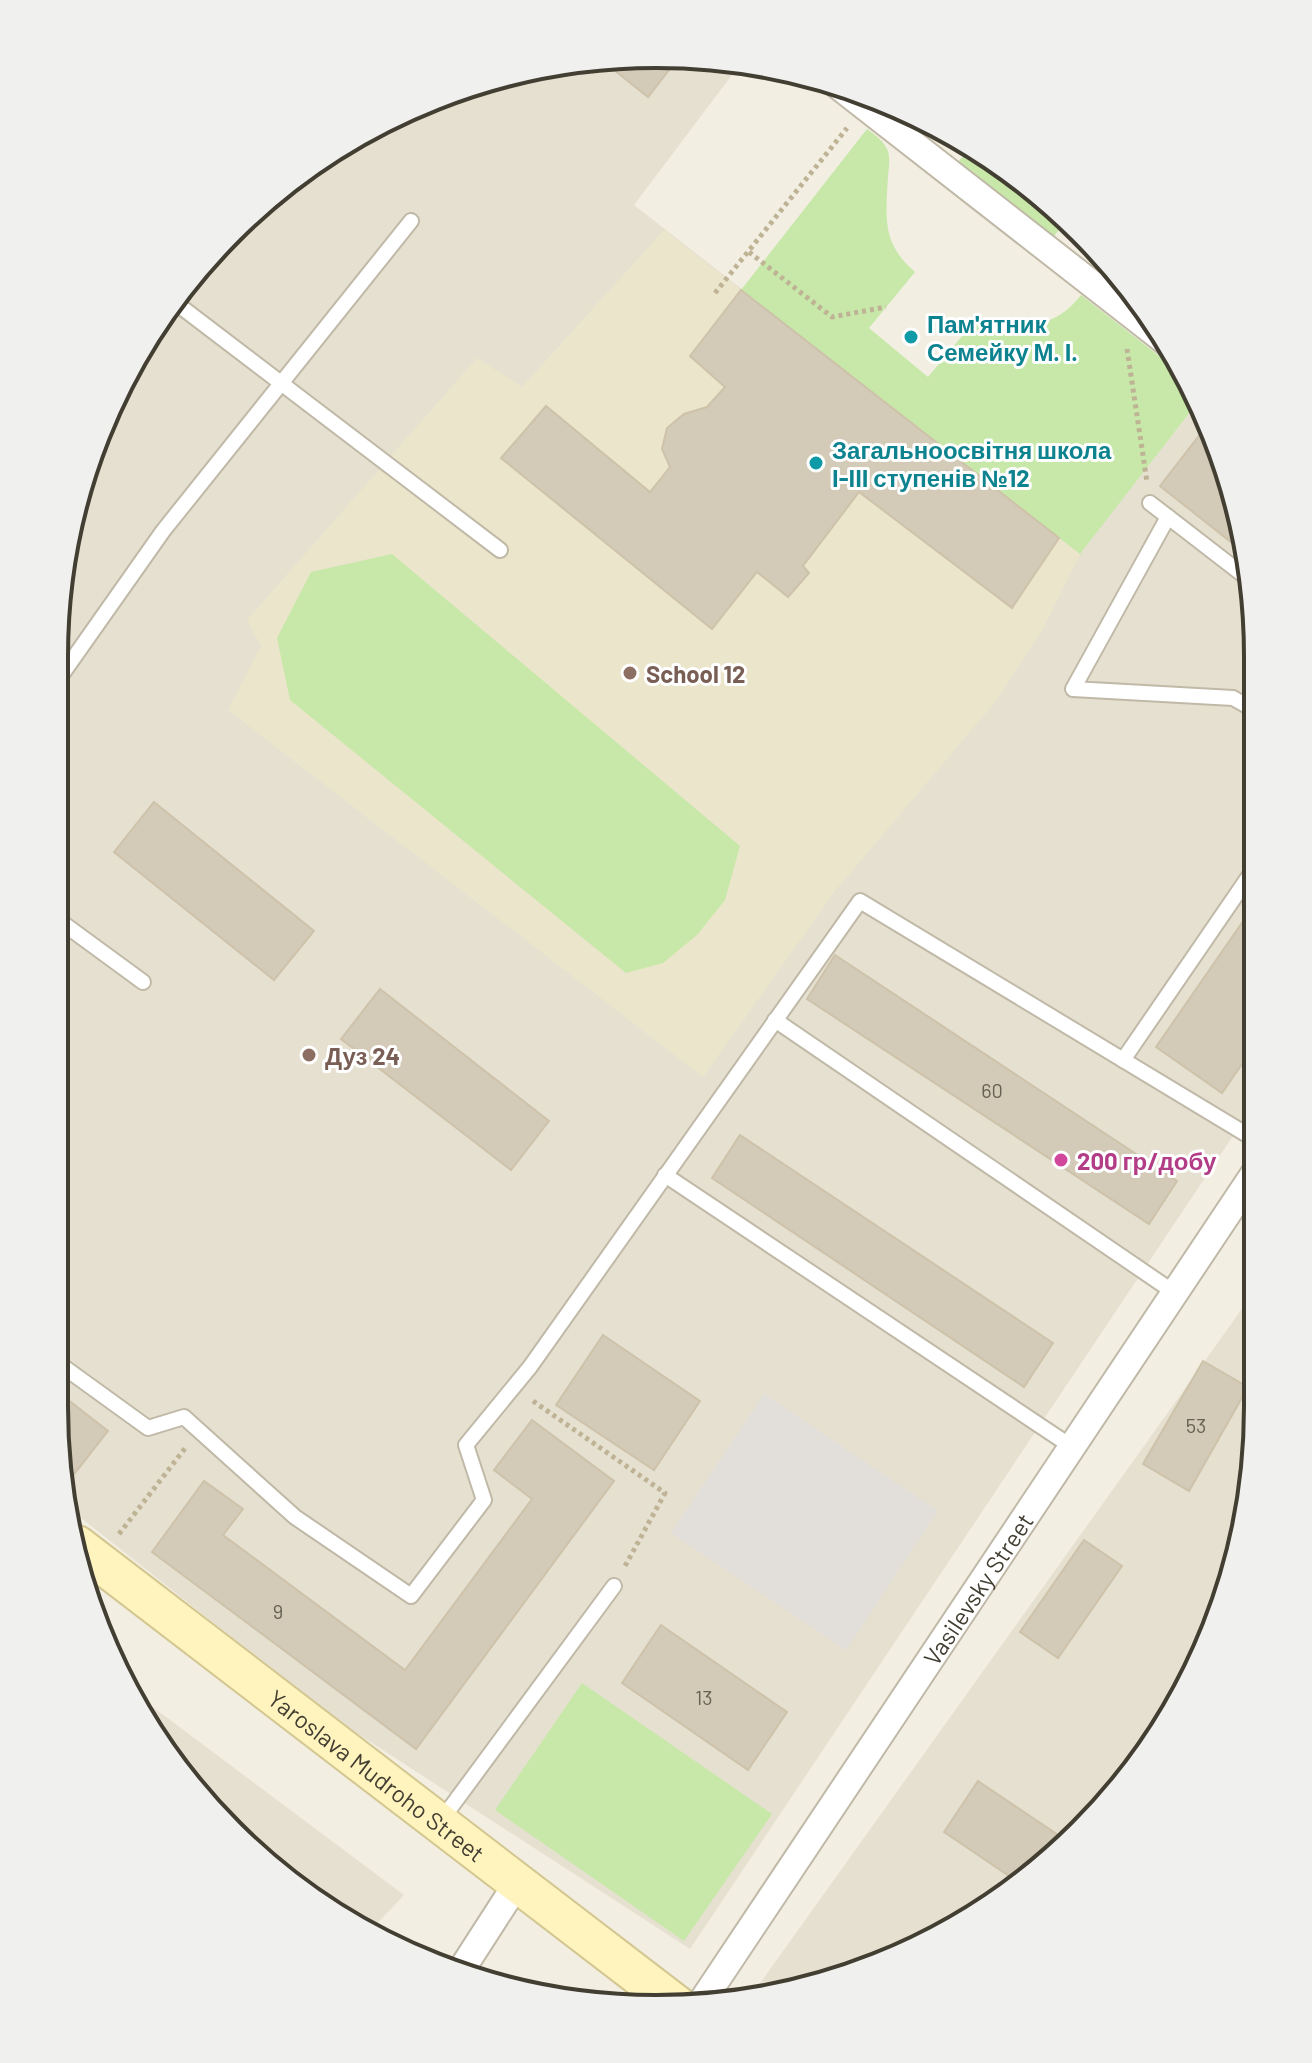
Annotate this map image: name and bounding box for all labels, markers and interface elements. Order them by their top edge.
place label: Пам'ятник Семейку М. І. [927,309,1078,366]
marker: Пам'ятник Семейку М. І. [902,328,920,346]
place label: Загальноосвітня школа І-ІІІ ступенів №12 [832,435,1112,492]
marker: Загальноосвітня школа І-ІІІ ступенів №12 [807,454,825,472]
place label: School 12 [646,659,746,688]
marker: School 12 [621,664,639,682]
place label: Дуз 24 [325,1041,400,1070]
marker: Дуз 24 [300,1046,318,1064]
house number: 60 [981,1078,1003,1102]
place label: 200 гр/добу [1077,1146,1217,1175]
marker: 200 гр/добу [1052,1151,1070,1169]
house number: 53 [1186,1413,1206,1437]
street label: Vasilevsky Street [916,1507,1038,1670]
house number: 9 [273,1599,283,1623]
street label: Yaroslava Mudroho Street [263,1683,491,1867]
house number: 13 [695,1685,713,1709]

